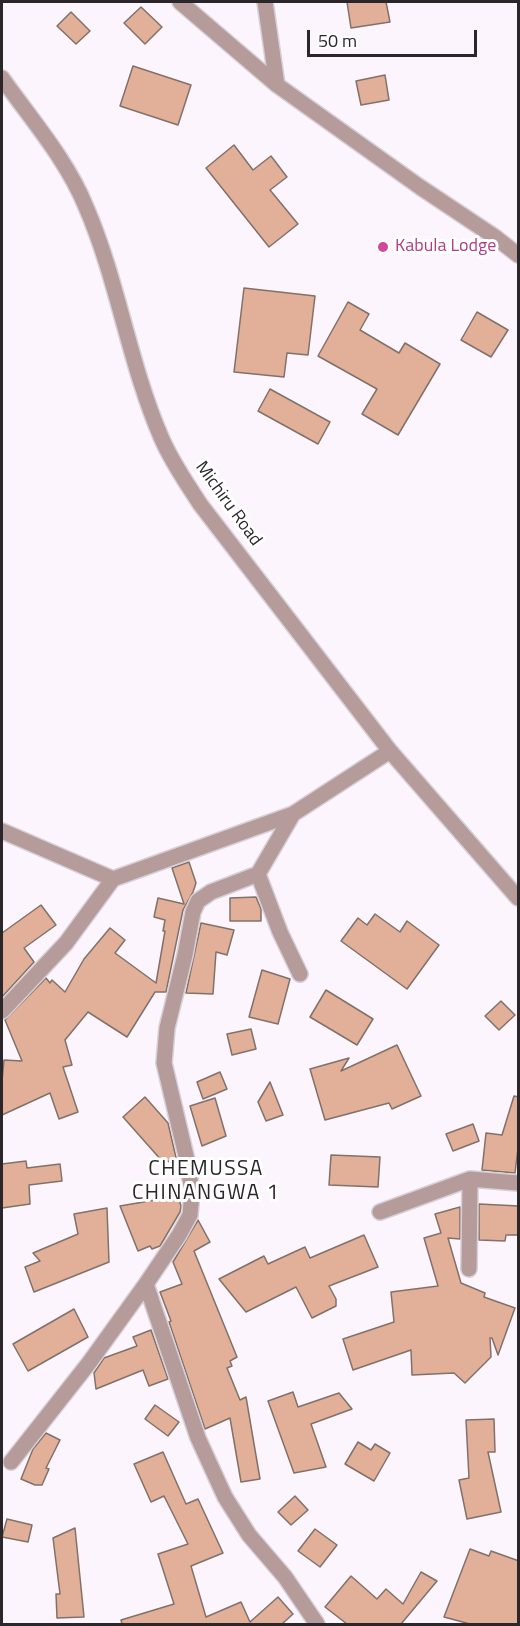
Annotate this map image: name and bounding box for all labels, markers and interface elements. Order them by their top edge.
scale bar [310,18,480,56]
text: 50 m [318,27,357,54]
place label: Kabula Lodge [395,236,496,258]
marker: Kabula Lodge [376,240,390,254]
street label: Michiru Road [190,458,266,550]
district label: CHEMUSSA CHINANGWA 1 [132,1157,280,1207]

